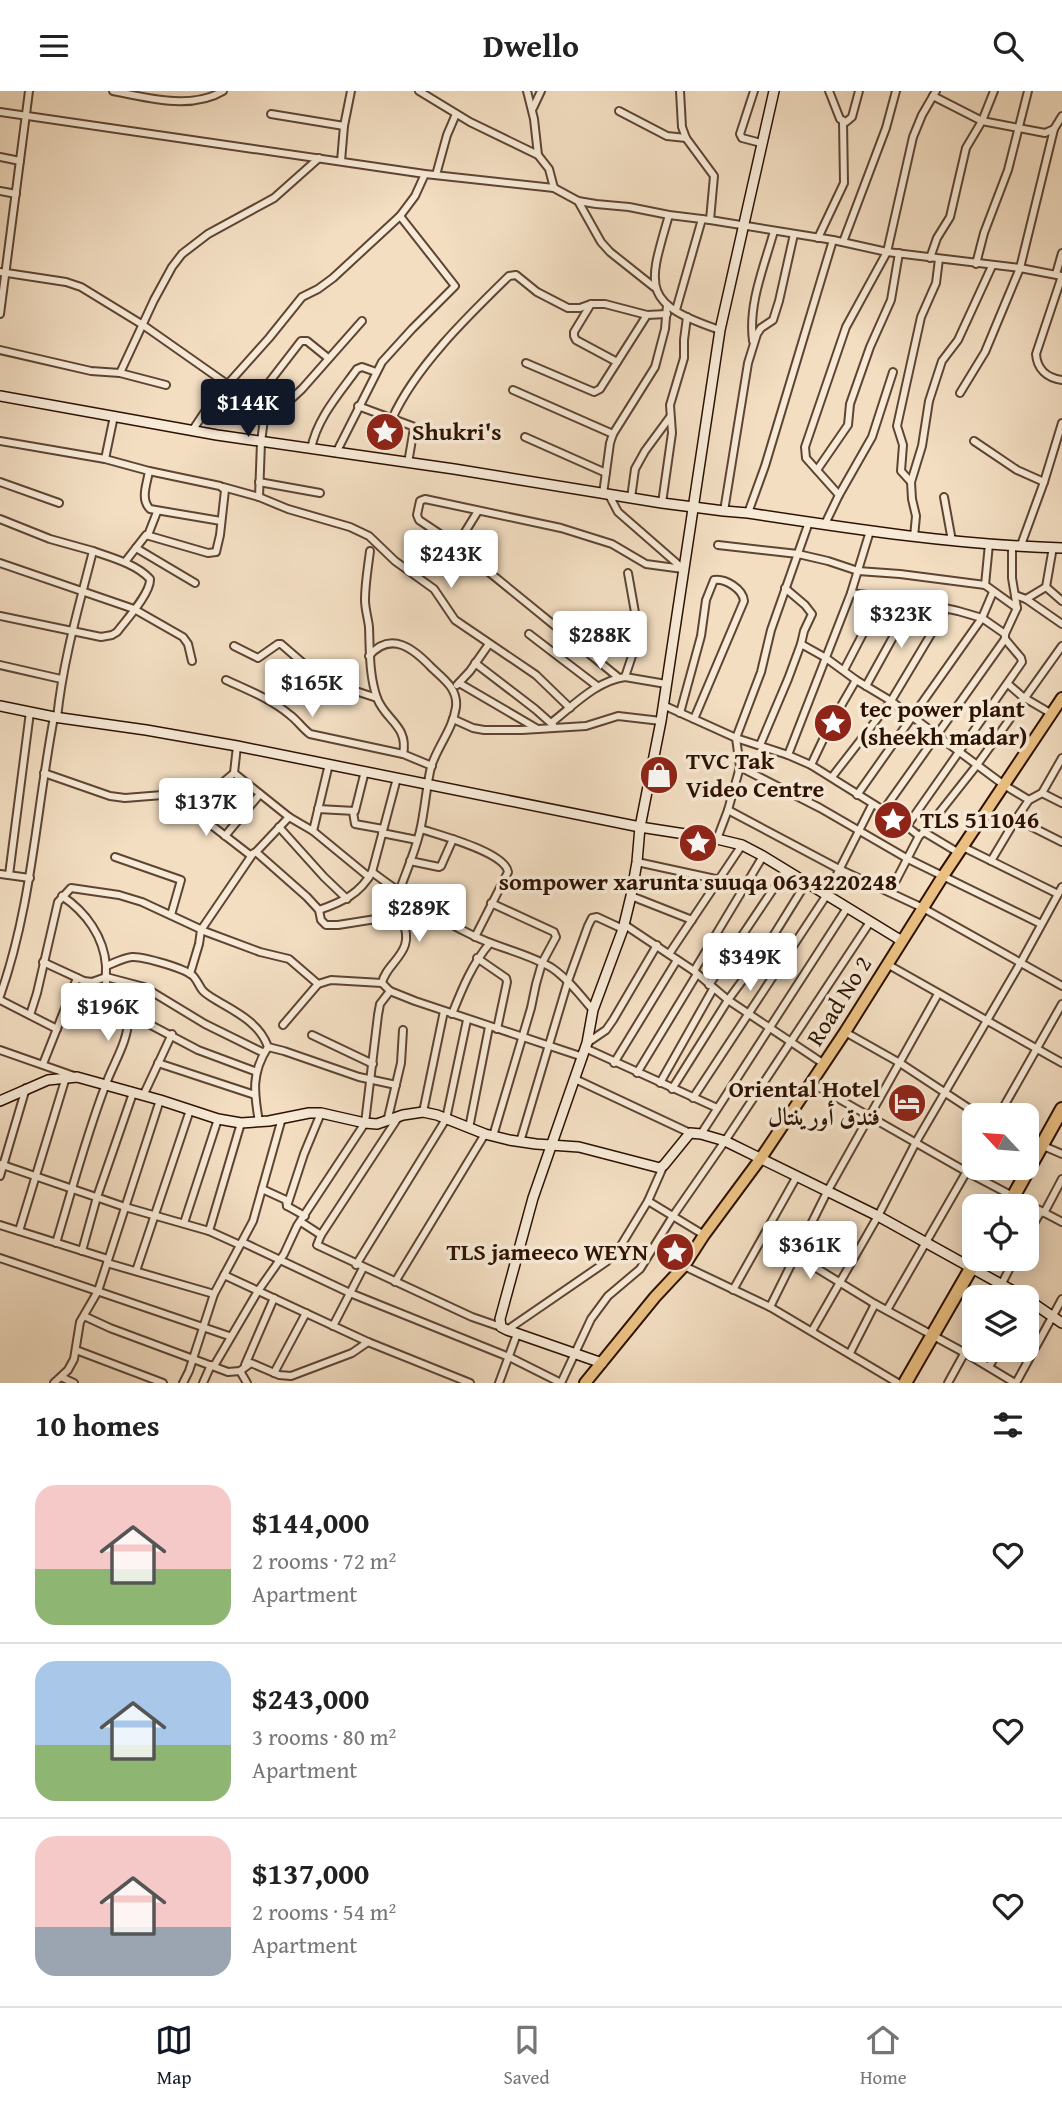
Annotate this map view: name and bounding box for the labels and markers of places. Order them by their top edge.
pin: $144K [199,379,297,439]
place icon: Shukri's [364,411,406,453]
place label: Shukri's [412,414,502,449]
pin: $243K [402,531,500,590]
pin: $323K [852,591,950,650]
pin: $288K [551,611,649,671]
pin: $165K [263,659,361,719]
place label: tec power plant (sheekh madar) [860,691,1027,754]
place icon: tec power plant (sheekh madar) [812,702,854,744]
place label: TVC Tak Video Centre [686,743,824,806]
shop icon: TVC Tak Video Centre [638,754,680,796]
pin: $137K [157,779,255,838]
place icon: TLS 511046 [872,799,914,841]
place label: TLS 511046 [920,802,1039,837]
place icon: sompower xarunta suuqa 0634220248 [677,822,719,864]
place label: sompower xarunta suuqa 0634220248 [499,864,897,899]
pin: $289K [370,885,468,944]
pin: $349K [701,933,799,993]
pin: $196K [59,983,157,1043]
place label: Oriental Hotel فندق أورينتال [729,1071,881,1134]
hotel icon: Oriental Hotel فندق أورينتال [886,1082,928,1124]
pin: $361K [761,1221,859,1281]
place icon: TLS jameeco WEYN [654,1231,696,1273]
place label: TLS jameeco WEYN [447,1234,648,1269]

